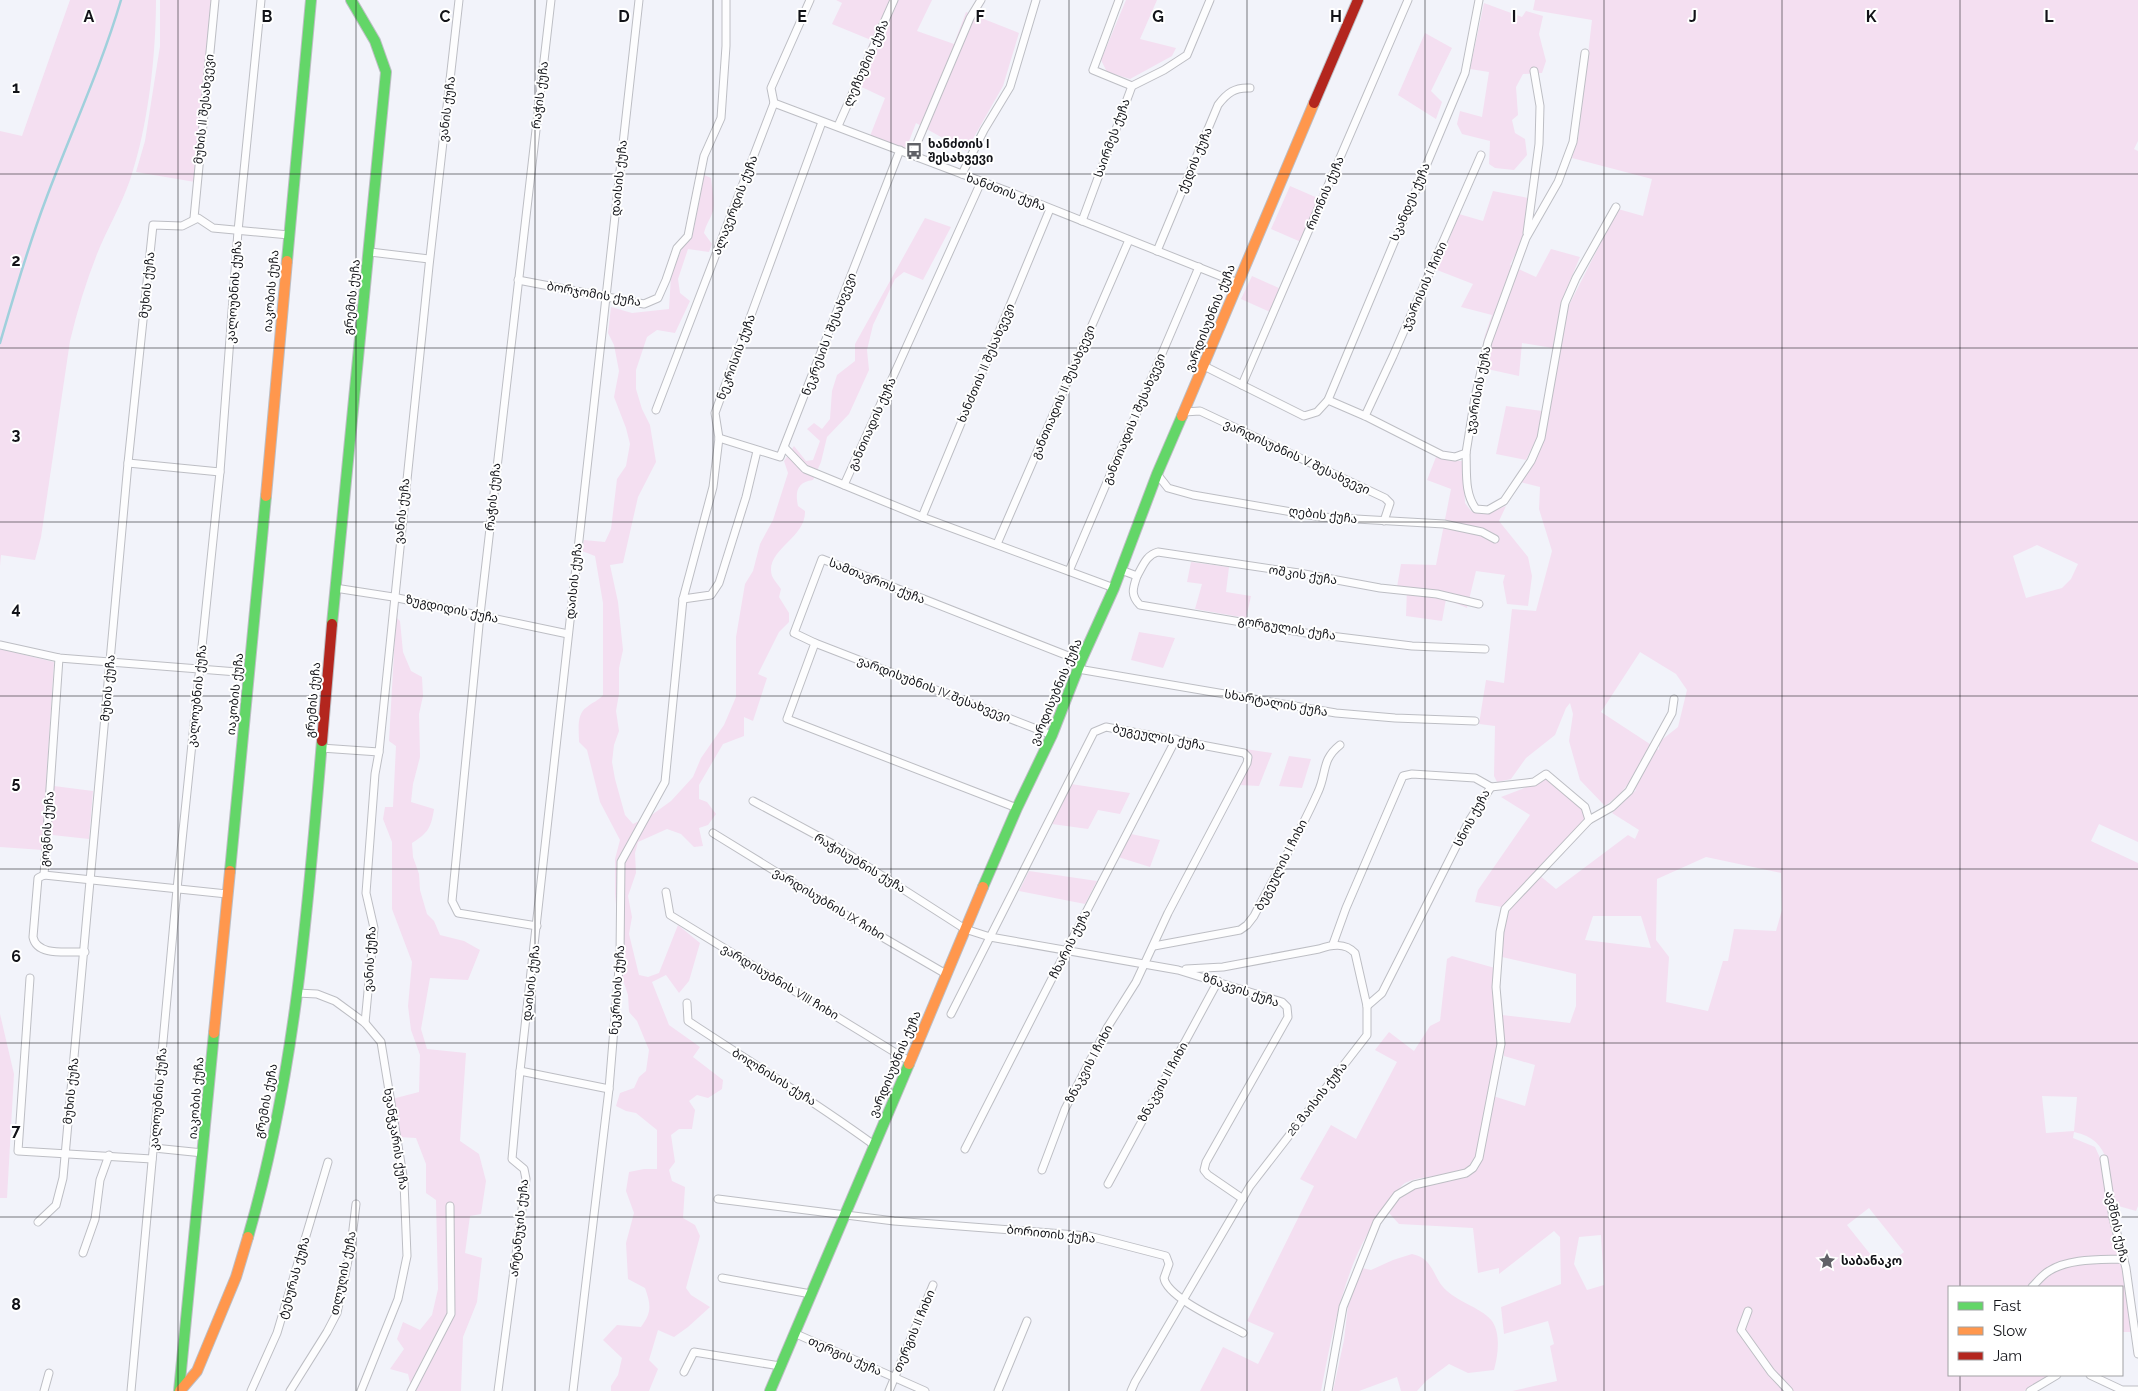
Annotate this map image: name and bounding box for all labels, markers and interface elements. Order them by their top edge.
text: A [84,7,95,26]
text: B [262,7,273,26]
text: C [440,7,451,26]
text: D [618,7,630,26]
text: E [797,7,807,26]
text: F [975,7,985,26]
text: G [1152,7,1164,26]
text: H [1330,7,1342,26]
text: I [1512,7,1516,26]
text: J [1689,7,1697,26]
text: K [1866,7,1877,26]
text: L [2044,7,2054,26]
street label: ლეჩხუმის ქუჩა [840,17,892,109]
street label: მუხის II შესახვევი [191,53,217,165]
street label: რაჭის ქუჩა [529,60,551,130]
street label: ვანის ქუჩა [436,75,458,143]
text: 1 [12,78,20,97]
street label: საირმეს ქუჩა [1091,97,1133,179]
street label: ქედის ქუჩა [1175,125,1216,195]
place label: ხანძთის I შესახვევი [928,137,993,165]
street label: დაისის ქუჩა [608,139,631,217]
bus stop icon: ხანძთის I შესახვევი [904,141,924,161]
street label: ალავერდის ქუჩა [710,153,761,257]
street label: რიონის ქუჩა [1303,154,1347,232]
street label: სკანდეს ქუჩა [1387,161,1434,244]
street label: ხანძთის ქუჩა [964,170,1048,214]
street label: ჯვარისის I ჩიხი [1398,239,1450,332]
street label: კალოუბნის ქუჩა [223,240,246,344]
street label: იაკობის ქუჩა [260,249,282,333]
text: 2 [11,251,21,270]
street label: მუხის ქუჩა [137,251,157,319]
street label: გრემის ქუჩა [341,258,363,336]
street label: ვარდისუბნის ქუჩა [1182,262,1239,374]
street label: ნეკრესის I შესახვევი [799,270,859,397]
street label: ბორჯომის ქუჩა [546,279,642,309]
street label: ხანძთის II შესახვევი [955,301,1017,425]
street label: ნეკრისის ქუჩა [714,312,758,402]
street label: განთიადის II შესახვევი [1028,323,1099,462]
street label: ჯვარისის ქუჩა [1463,345,1493,435]
street label: განთიადის I შესახვევი [1100,351,1169,487]
street label: განთიადის ქუჩა [845,375,900,473]
street label: ვარდისუბნის V შესახვევი [1221,417,1373,498]
text: 3 [12,425,21,444]
street label: რაჭის ქუჩა [482,462,504,532]
street label: ვანის ქუჩა [392,478,412,544]
street label: ღების ქუჩა [1288,504,1358,527]
street label: დაისის ქუჩა [563,542,586,620]
street label: სამთავროს ქუჩა [827,555,927,607]
street label: ოშკის ქუჩა [1268,563,1338,587]
street label: ზუგდიდის ქუჩა [404,592,500,627]
text: 4 [11,599,21,618]
street label: გორგულის ქუჩა [1237,613,1337,644]
street label: ვარდისუბნის ქუჩა [1027,637,1086,748]
street label: კალოუბნის ქუჩა [185,644,210,748]
street label: იაკობის ქუჩა [224,652,246,736]
street label: ვარდისუბნის IV შესახვევი [855,653,1013,726]
street label: მუხის ქუჩა [98,654,118,722]
street label: გრემის ქუჩა [303,662,323,738]
street label: სხარტალის ქუჩა [1223,687,1329,720]
street label: ბუგეულის ქუჩა [1111,721,1207,754]
text: 5 [12,773,21,792]
street label: სნოს ქუჩა [1451,787,1493,849]
street label: გოგნის ქუჩა [37,791,57,867]
street label: ბუგეულის I ჩიხი [1252,817,1311,913]
street label: რაჭისუბნის ქუჩა [812,830,908,896]
street label: ვარდისუბნის IX ჩიხი [770,865,888,944]
street label: ჩხარის ქუჩა [1047,907,1093,981]
street label: ვანის ქუჩა [361,926,379,992]
street label: ვარდისუბნის VIII ჩიხი [718,941,841,1024]
street label: დაისის ქუჩა [519,944,544,1022]
street label: ნეკრისის ქუჩა [607,945,627,1035]
text: 6 [11,947,21,966]
street label: ზნაკვის ქუჩა [1201,970,1281,1010]
street label: ვარდისუბნის ქუჩა [866,1009,925,1120]
street label: ზნაკვის I ჩიხი [1063,1022,1115,1105]
street label: ზნაკვის II ჩიხი [1135,1039,1191,1124]
street label: ბოლნისის ქუჩა [729,1045,819,1109]
street label: კალოუბნის ქუჩა [147,1047,170,1151]
street label: იაკობის ქუჩა [185,1056,207,1140]
street label: მუხის ქუჩა [61,1057,81,1125]
street label: 26 მაისის ქუჩა [1284,1059,1350,1139]
street label: გრემის ქუჩა [252,1062,280,1140]
street label: ხვანჭკარის ქუჩა [381,1087,411,1191]
text: 7 [12,1121,21,1140]
street label: არტანუჯის ქუჩა [507,1178,531,1278]
street label: ავშნის ქუჩა [2103,1190,2131,1264]
street label: ბორითის ქუჩა [1006,1222,1096,1246]
street label: თლუღის ქუჩა [327,1230,360,1317]
street label: ტეხურას ქუჩა [276,1235,312,1321]
place icon: საბანაკო [1817,1251,1837,1271]
place label: საბანაკო [1841,1254,1902,1268]
legend [1948,1286,2123,1376]
street label: თერგის II ჩიხი [890,1288,938,1374]
text: 8 [11,1295,21,1314]
text: Fast [1993,1297,2021,1315]
text: Slow [1993,1322,2027,1340]
street label: თერგის ქუჩა [806,1334,884,1378]
text: Jam [1993,1347,2022,1365]

